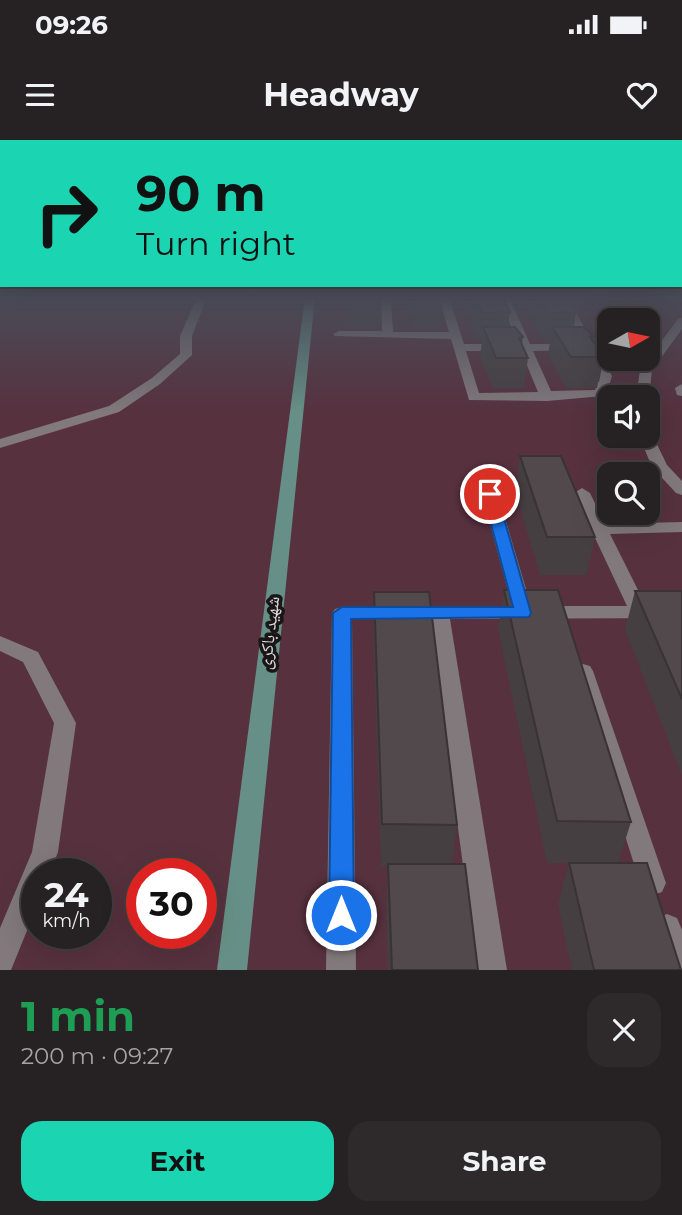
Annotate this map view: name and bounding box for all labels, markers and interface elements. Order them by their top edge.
text: 09:26 [35,9,108,41]
text: Headway [263,75,419,114]
icon: menu [21,76,59,114]
icon: heart [623,76,661,114]
text: 90 m [136,164,266,223]
icon: right [21,168,112,259]
text: Turn right [136,224,296,263]
north arrow [597,308,660,371]
map controls [597,308,660,525]
button: sound [597,385,660,448]
button: search [597,462,660,525]
pin [460,464,520,524]
icon: arrive [471,475,509,513]
street label: شهید باکری [254,595,284,671]
speed limit sign: 30 [126,858,217,949]
text: 24 [44,873,89,916]
position arrow [304,878,378,952]
text: km/h [42,910,91,932]
text: 1 min [21,990,135,1042]
button: close [587,993,661,1067]
text: 200 m · 09:27 [21,1042,173,1070]
button: Exit [21,1121,334,1201]
button: Share [348,1121,661,1201]

